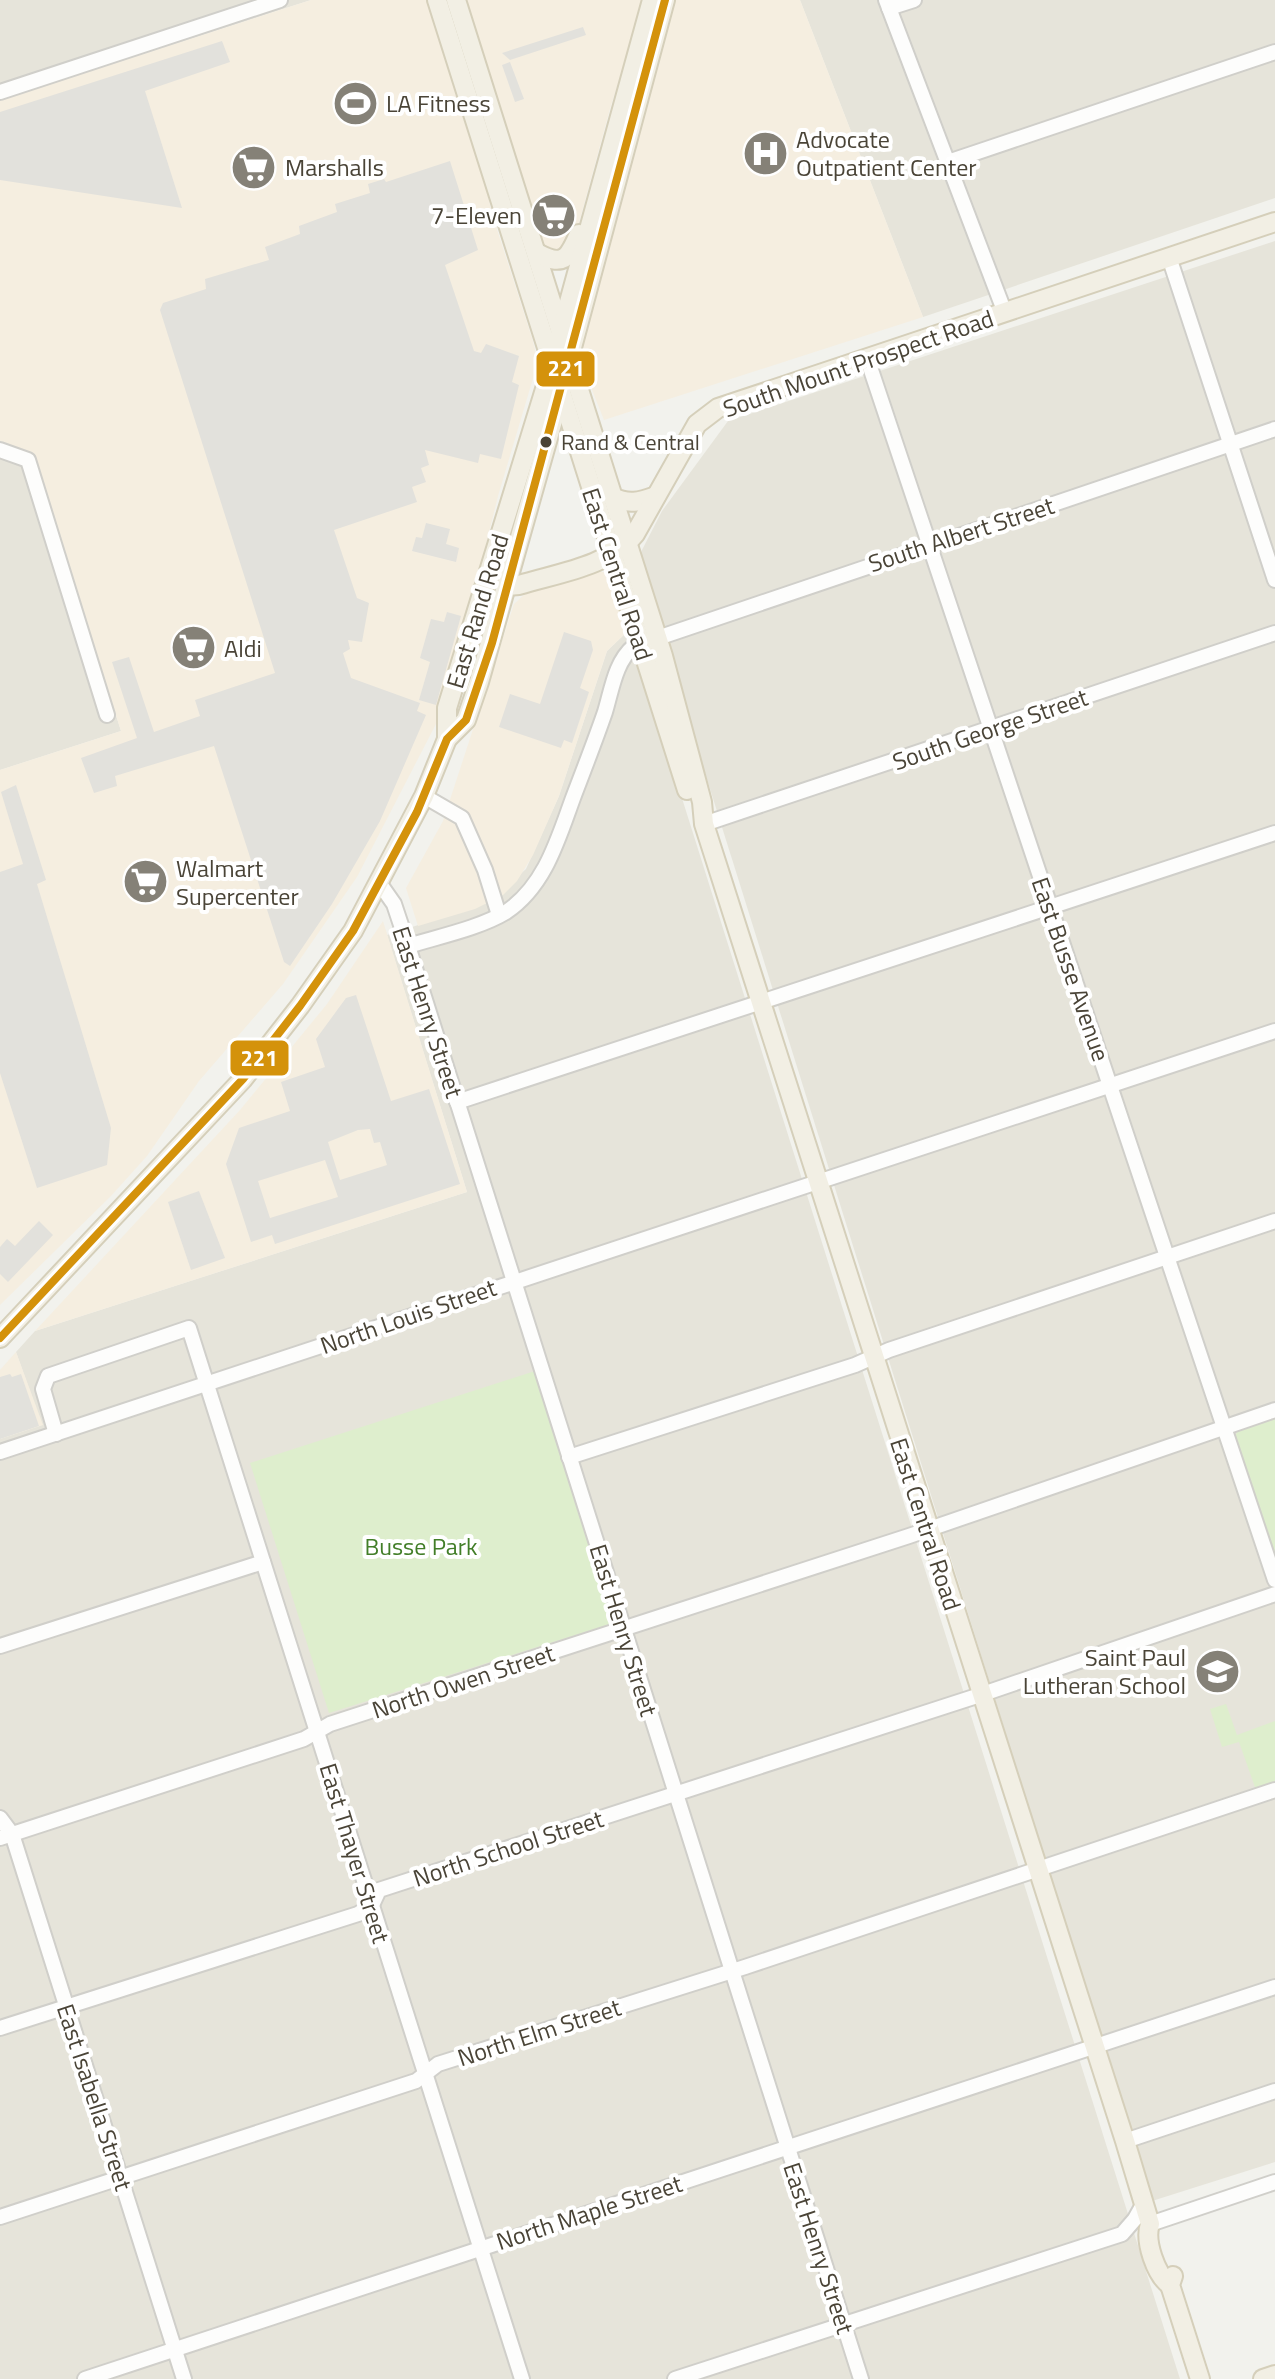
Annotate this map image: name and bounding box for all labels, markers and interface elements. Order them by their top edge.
sports icon: LA Fitness [331,79,379,127]
place label: LA Fitness [386,85,491,121]
place label: Advocate Outpatient Center [796,121,977,185]
hospital icon: Advocate Outpatient Center [741,129,789,177]
supermarket icon: Marshalls [230,143,278,191]
place label: Marshalls [285,149,384,185]
supermarket icon: 7-Eleven [529,191,577,239]
place label: 7-Eleven [431,197,522,233]
street label: South Mount Prospect Road [718,300,998,426]
line badge: 221 [535,350,596,388]
text: 221 [548,351,584,385]
place label: Rand & Central [561,425,700,459]
marker: Rand & Central [538,434,554,450]
street label: East Central Road [573,483,663,665]
street label: South Albert Street [863,487,1059,581]
street label: East Rand Road [436,529,518,693]
supermarket icon: Aldi [169,624,217,672]
place label: Aldi [224,630,262,666]
street label: South George Street [888,679,1093,779]
place label: Walmart Supercenter [176,850,299,914]
supermarket icon: Walmart Supercenter [121,858,169,906]
street label: East Busse Avenue [1023,872,1119,1066]
street label: East Henry Street [383,922,473,1103]
line badge: 221 [229,1039,290,1077]
text: 221 [241,1041,277,1075]
street label: North Louis Street [315,1269,501,1363]
street label: East Central Road [881,1433,971,1615]
park label: Busse Park [364,1528,478,1564]
street label: East Henry Street [581,1539,667,1721]
street label: North Owen Street [367,1634,559,1727]
place label: Saint Paul Lutheran School [1023,1639,1186,1703]
school or university icon: Saint Paul Lutheran School [1193,1647,1241,1695]
street label: East Thayer Street [311,1759,400,1948]
street label: North School Street [408,1800,608,1896]
street label: North Elm Street [453,1988,626,2075]
street label: East Isabella Street [48,1999,142,2195]
street label: East Henry Street [774,2158,864,2339]
street label: North Maple Street [492,2165,687,2259]

